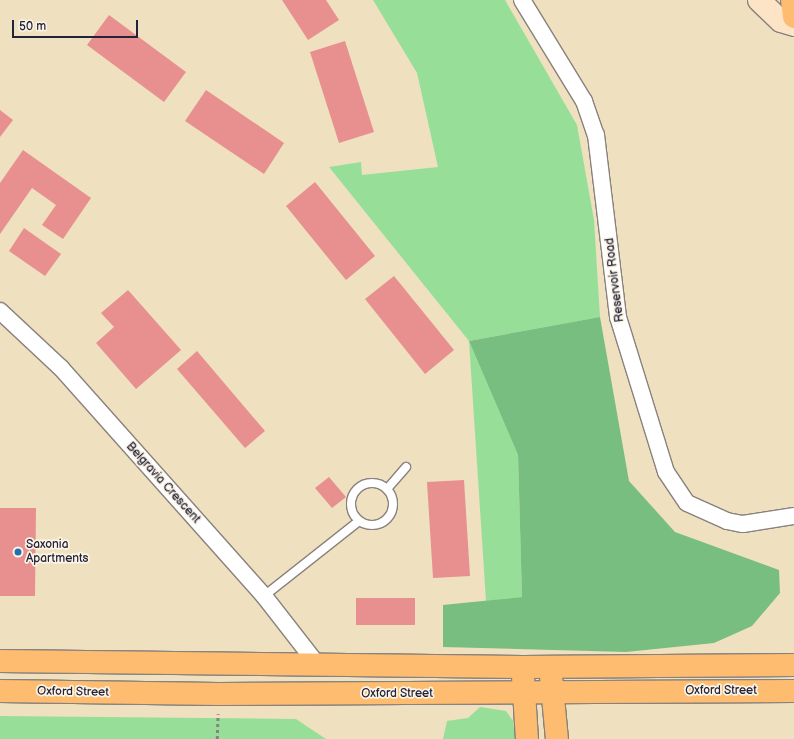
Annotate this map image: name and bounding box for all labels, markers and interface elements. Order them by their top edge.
scale bar [14,12,140,38]
text: 50 m [19,19,46,34]
street label: Reservoir Road [603,237,627,323]
street label: Belgravia Crescent [123,440,203,526]
place label: Saxonia Apartments [26,538,89,566]
marker: Saxonia Apartments [13,547,23,557]
street label: Oxford Street [37,684,109,700]
street label: Oxford Street [685,684,757,698]
street label: Oxford Street [361,687,433,701]

